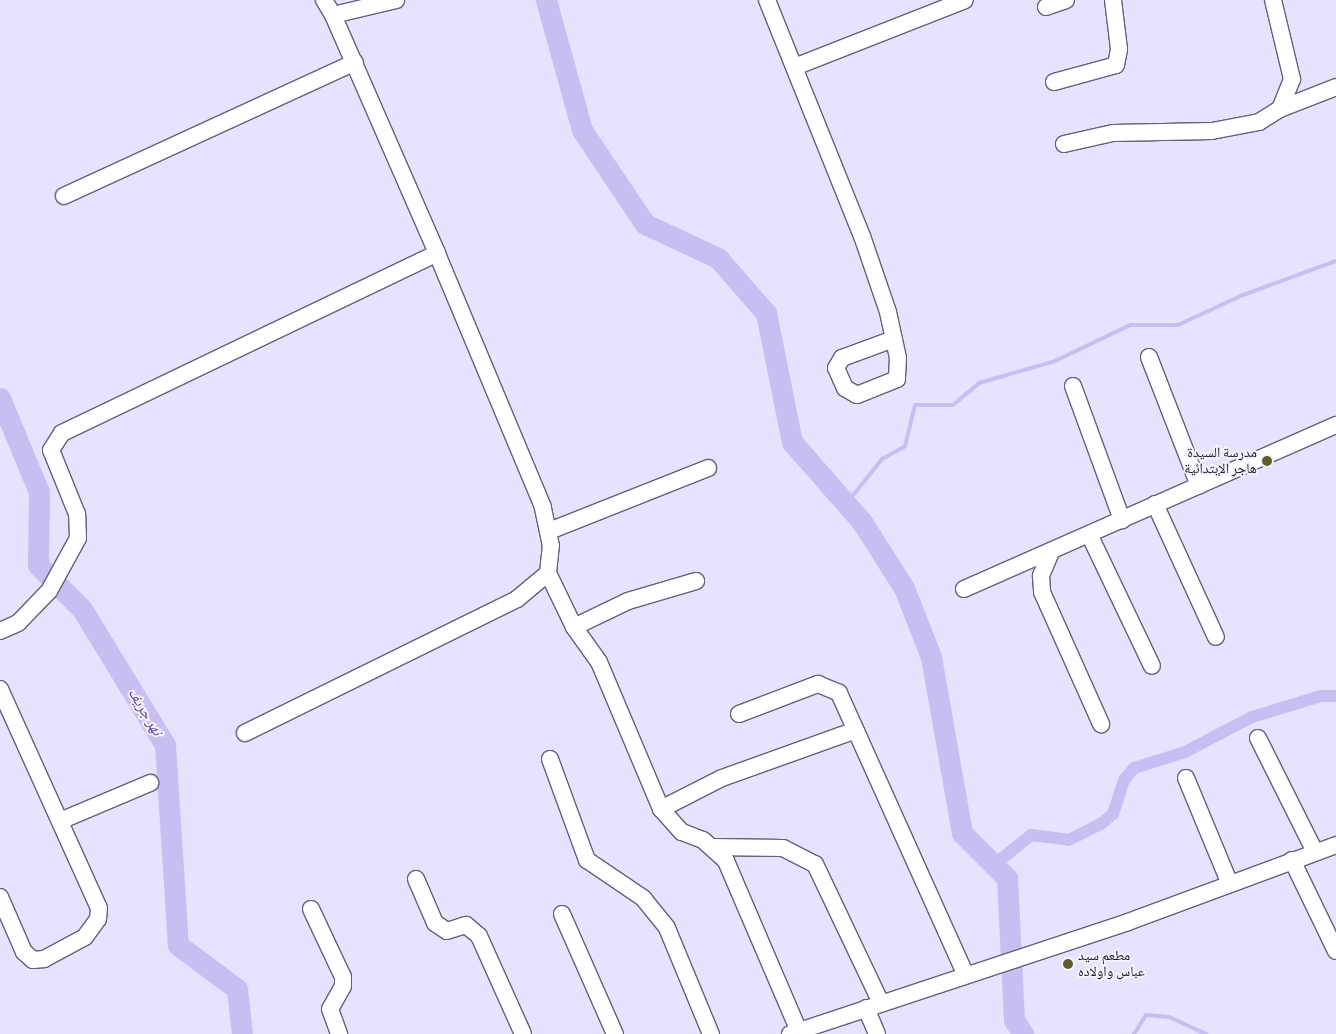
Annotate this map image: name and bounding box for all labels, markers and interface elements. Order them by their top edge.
place label: مدرسة السيدة هاجر الإبتدائية [1184,445,1257,478]
marker: مدرسة السيدة هاجر الإبتدائية [1261,455,1273,467]
water label: نهر جريف [124,685,166,739]
place label: مطعم سيد عباس واولاده [1078,948,1145,980]
marker: مطعم سيد عباس واولاده [1062,958,1074,970]

